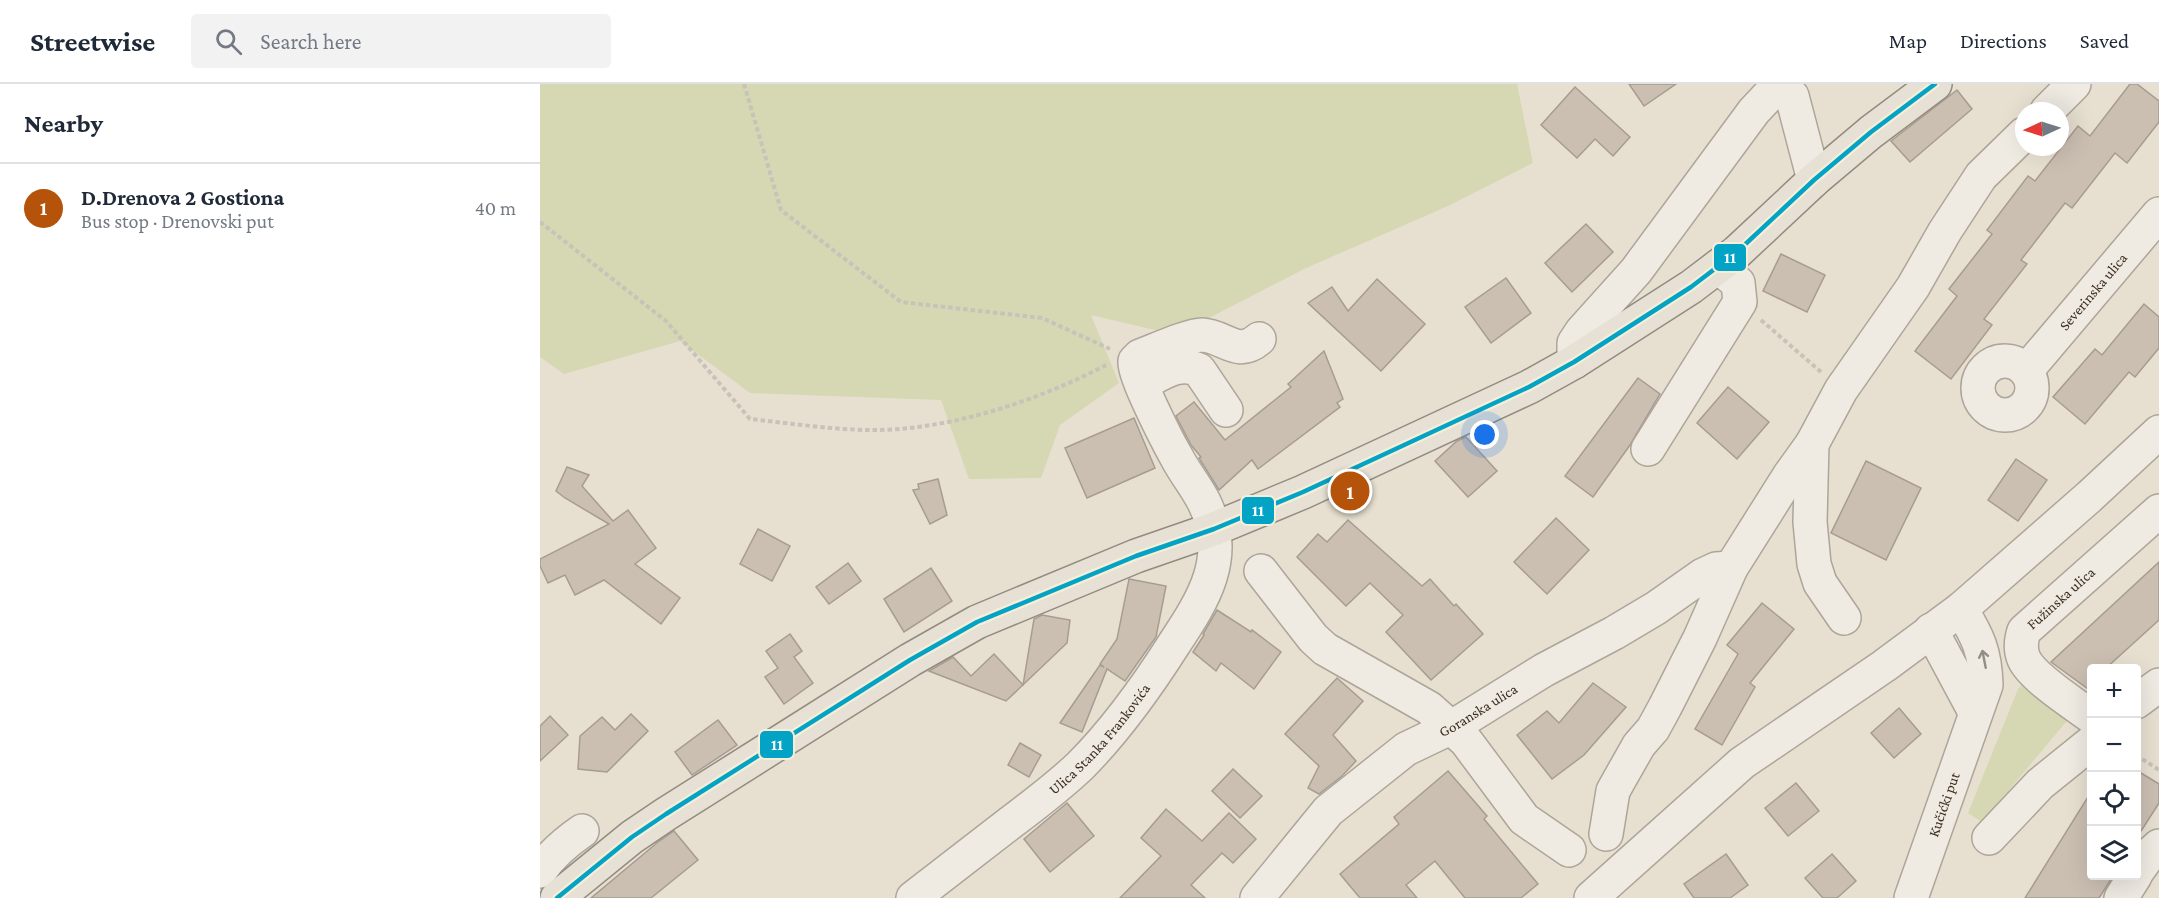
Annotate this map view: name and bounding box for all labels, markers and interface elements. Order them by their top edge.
search box [191,14,611,68]
icon: search [212,25,245,58]
text: Streetwise [30,26,155,57]
text: Search here [260,29,361,54]
text: Map [1889,29,1927,53]
text: Directions [1960,29,2047,53]
text: Saved [2080,29,2129,53]
north arrow [2015,102,2069,156]
text: Nearby [24,109,103,138]
text: D.Drenova 2 Gostiona [81,185,284,210]
text: 1 [40,197,47,219]
text: 40 m [475,197,516,219]
text: Bus stop · Drenovski put [81,210,274,232]
line badge: 11 [1713,243,1747,272]
text: 11 [1724,249,1736,266]
street label: Severinska ulica [2056,250,2130,333]
your location [1470,420,1499,449]
pin: 1 [1330,468,1370,514]
line badge: 11 [1241,496,1275,525]
text: 11 [1252,502,1264,519]
street label: Fužinska ulica [2024,564,2098,633]
one-way arrow [1977,649,1989,668]
map controls [2087,664,2141,880]
button: + [2087,664,2141,718]
street label: Goranska ulica [1437,680,1520,740]
street label: Ulica Stanka Frankovića [1046,681,1153,798]
button: − [2087,718,2141,772]
line badge: 11 [759,730,794,759]
text: 11 [771,736,783,753]
street label: Kučićki put [1925,769,1963,839]
button: locate [2087,772,2141,826]
button: layers [2087,826,2141,880]

